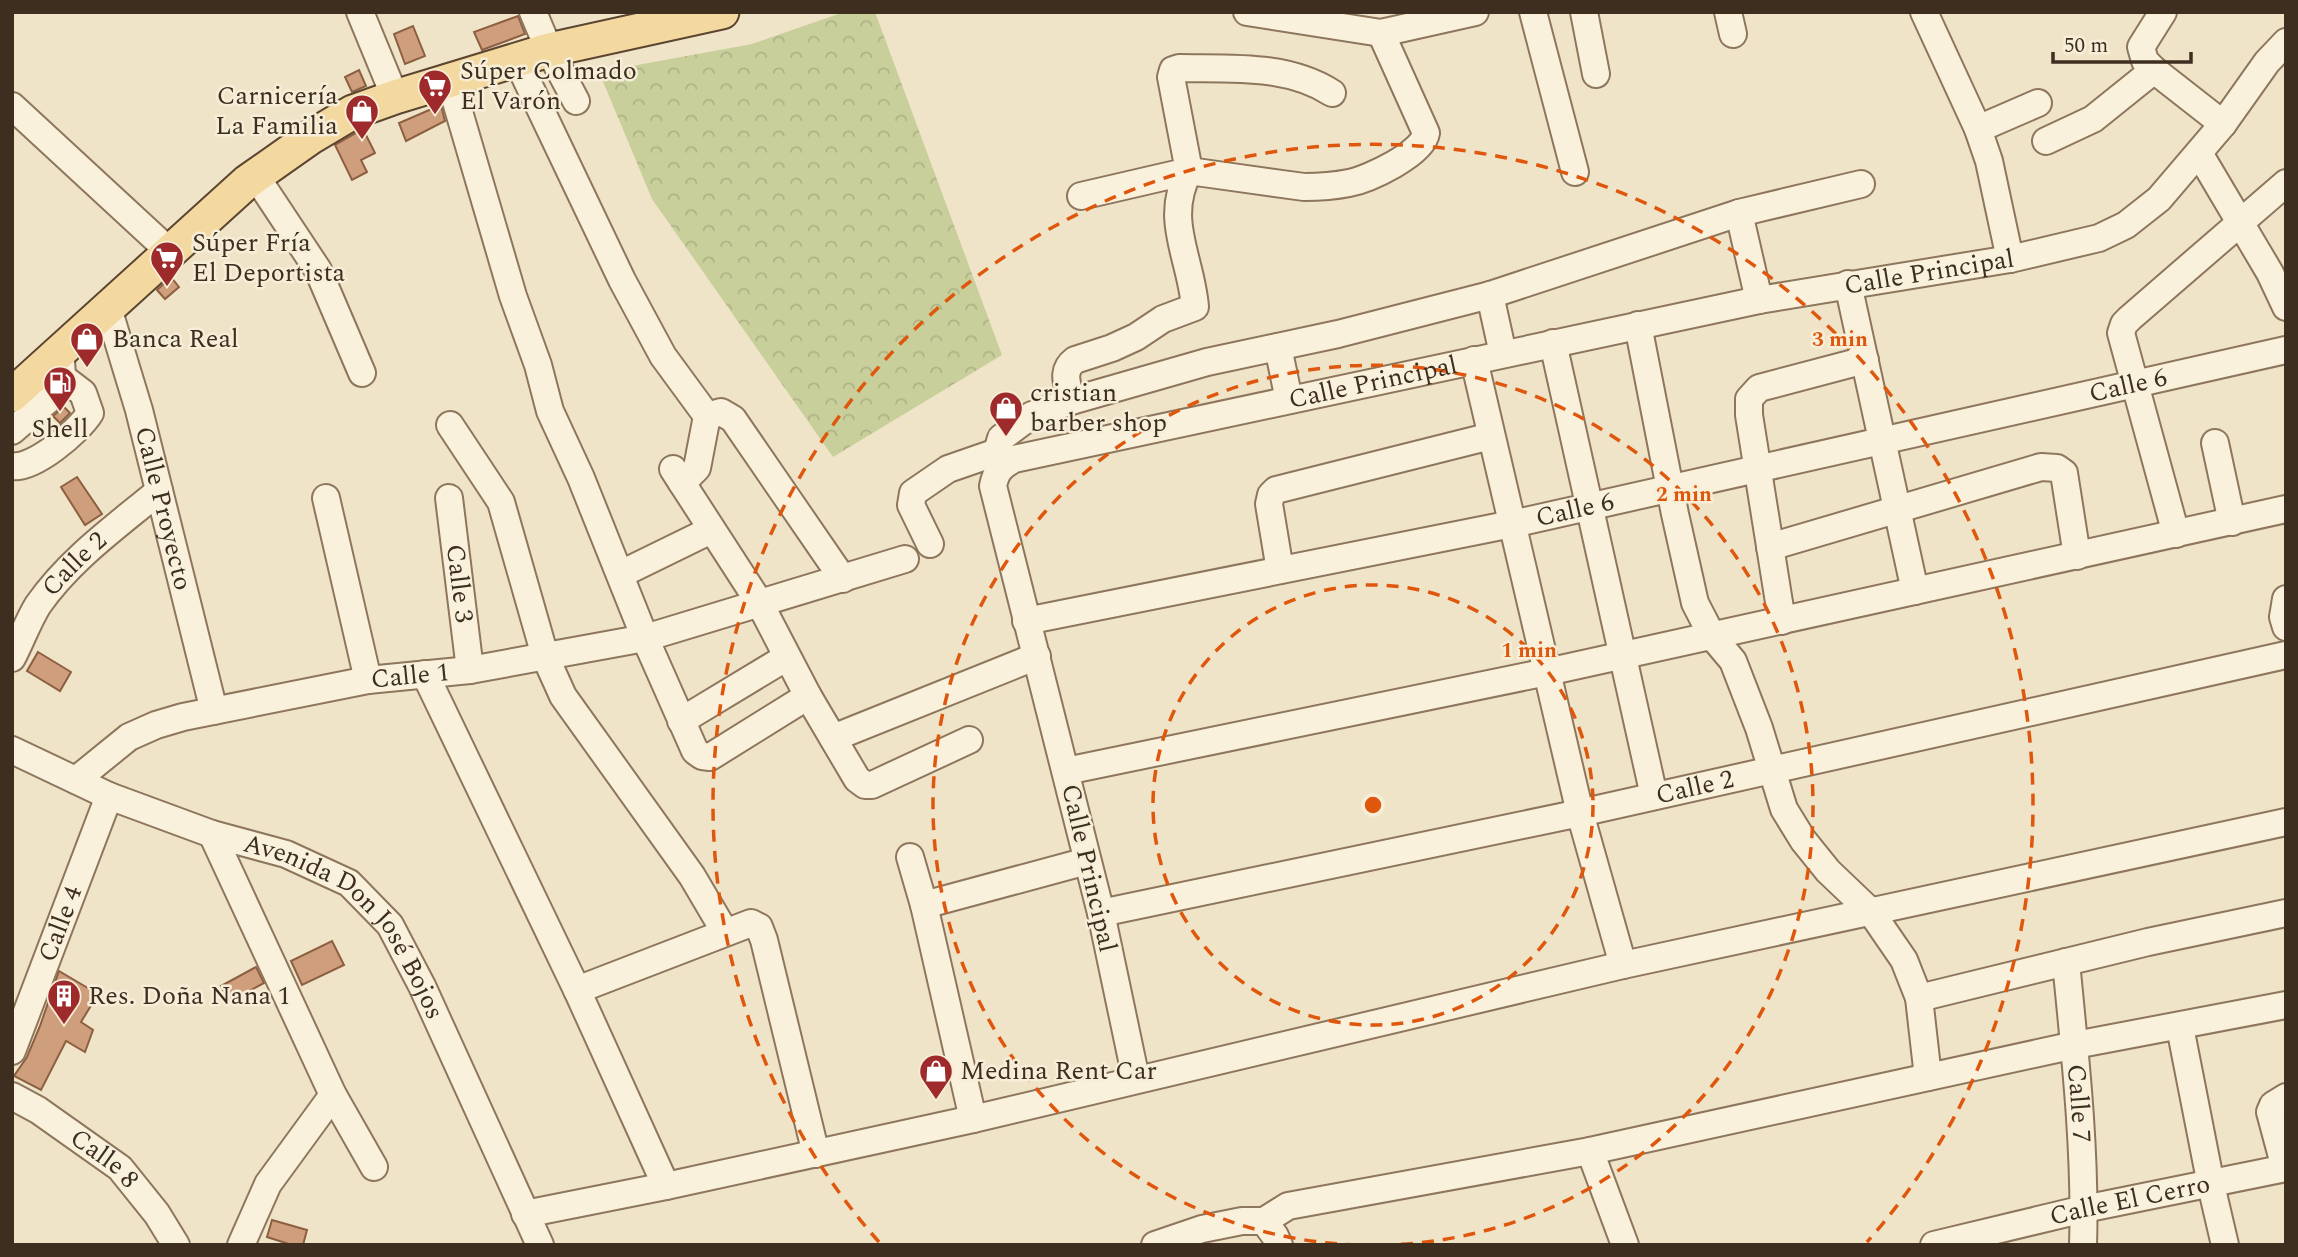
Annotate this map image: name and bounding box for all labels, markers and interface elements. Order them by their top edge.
scale bar [2053,21,2191,65]
text: 50 m [2064,30,2108,62]
place label: Súper Colmado El Varón [460,51,637,121]
supermarket icon: Súper Colmado El Varón [416,67,454,116]
place label: Carnicería La Familia [215,76,338,146]
shop icon: Carnicería La Familia [343,92,381,141]
place label: Súper Fría El Deportista [192,223,346,293]
supermarket icon: Súper Fría El Deportista [148,239,186,288]
street label: Calle Principal [1841,239,2017,306]
place label: Banca Real [112,319,239,359]
shop icon: Banca Real [68,320,106,369]
text: 3 min [1812,324,1868,356]
street label: Calle Principal [1285,345,1461,420]
street label: Calle 6 [2085,357,2171,414]
fuel station icon: Shell [41,364,79,413]
place label: cristian barber shop [1030,373,1167,443]
shop icon: cristian barber shop [987,389,1025,438]
place label: Shell [32,409,88,449]
street label: Calle Proyecto [124,422,203,594]
text: 2 min [1656,479,1712,511]
street label: Calle 6 [1532,482,1618,538]
street label: Calle 2 [32,522,116,605]
street label: Calle 3 [435,542,484,625]
text: 1 min [1501,635,1557,667]
street label: Calle 1 [369,652,451,700]
street label: Calle 2 [1652,759,1738,815]
street label: Calle Principal [1050,780,1128,956]
centre of rings [1361,793,1385,817]
street label: Avenida Don José Bojos [239,823,455,1026]
street label: Calle 4 [28,880,93,968]
place label: Res. Doña Nana 1 [88,976,291,1016]
building icon: Res. Doña Nana 1 [45,977,83,1026]
place label: Medina Rent Car [960,1051,1157,1091]
shop icon: Medina Rent Car [917,1052,955,1101]
street label: Calle 7 [2056,1062,2101,1144]
street label: Calle 8 [62,1119,149,1197]
street label: Calle El Cerro [2045,1164,2214,1237]

